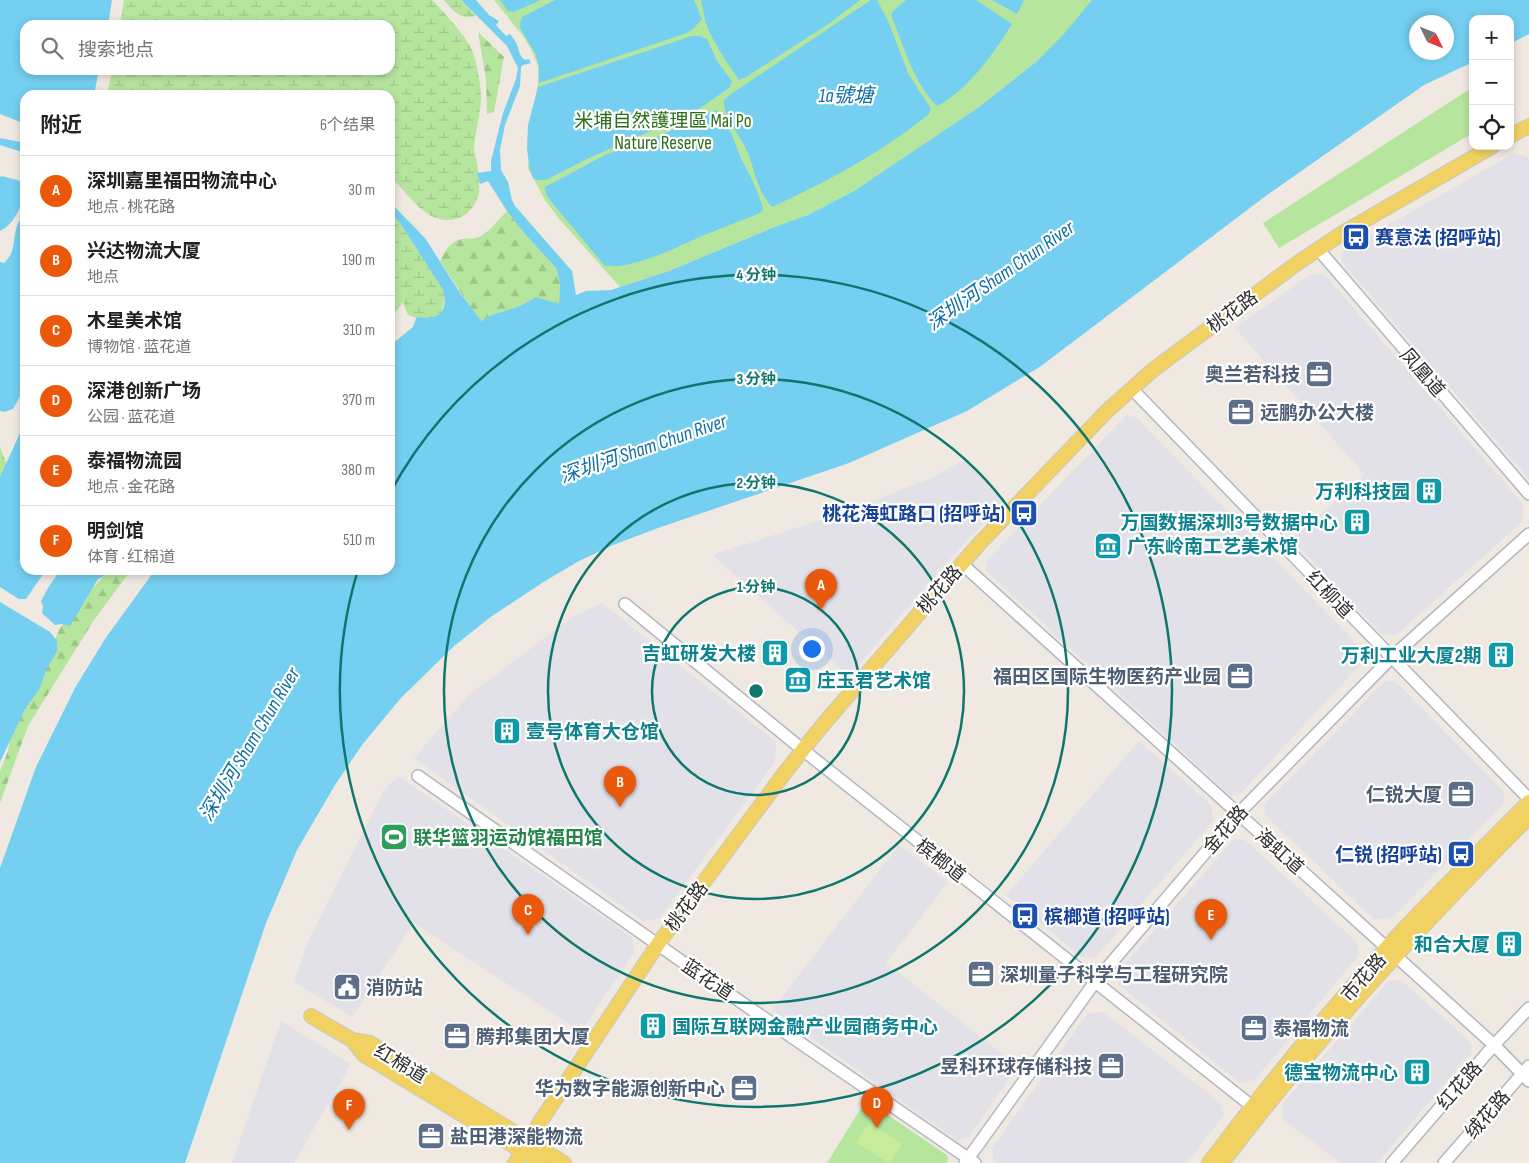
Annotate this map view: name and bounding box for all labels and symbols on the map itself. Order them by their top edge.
north arrow [1409,15,1454,60]
water label: 1a號塘 [819,84,876,108]
park label: 米埔自然護理區 Mai Po Nature Reserve [574,110,752,155]
water label: 深圳河 Sham Chun River [922,215,1080,336]
bus stop icon: 赛意法 (招呼站) [1341,222,1371,252]
place label: 赛意法 (招呼站) [1375,227,1501,250]
text: 4 分钟 [736,266,776,285]
street label: 桃花路 [1203,286,1263,338]
street label: 凤凰道 [1394,344,1449,402]
office icon: 奥兰若科技 [1304,359,1334,389]
place label: 奥兰若科技 [1205,364,1300,387]
text: 3 分钟 [736,370,776,389]
office icon: 远鹏办公大楼 [1226,397,1256,427]
place label: 远鹏办公大楼 [1260,402,1374,425]
water label: 深圳河 Sham Chun River [557,409,731,489]
text: 2 分钟 [737,474,775,493]
building icon: 万利科技园 [1414,476,1444,506]
place label: 万利科技园 [1315,481,1410,504]
bus stop icon: 桃花海虹路口 (招呼站) [1009,498,1039,528]
place label: 桃花海虹路口 (招呼站) [822,503,1005,526]
building icon: 万国数据深圳3号数据中心 [1342,507,1372,537]
place label: 万国数据深圳3号数据中心 [1120,512,1338,535]
museum icon: 广东岭南工艺美术馆 [1093,531,1123,561]
place label: 广东岭南工艺美术馆 [1127,536,1298,559]
street label: 桃花路 [913,561,968,619]
street label: 红柳道 [1301,567,1357,624]
pin: A [805,569,837,610]
text: 1 分钟 [737,578,775,597]
your location [799,636,825,662]
building icon: 吉虹研发大楼 [760,638,790,668]
building icon: 万利工业大厦2期 [1486,640,1516,670]
place label: 吉虹研发大楼 [642,643,756,666]
place label: 万利工业大厦2期 [1341,645,1482,668]
office icon: 福田区国际生物医药产业园 [1225,661,1255,691]
water label: 深圳河 Sham Chun River [195,662,306,826]
museum icon: 庄玉君艺术馆 [783,665,813,695]
place label: 福田区国际生物医药产业园 [993,666,1221,689]
place label: 庄玉君艺术馆 [817,670,931,693]
centre of rings [747,682,765,700]
building icon: 壹号体育大仓馆 [492,716,522,746]
place label: 壹号体育大仓馆 [526,721,659,744]
pin: B [604,766,636,807]
office icon: 仁锐大厦 [1446,779,1476,809]
place label: 仁锐大厦 [1366,784,1442,807]
street label: 金花路 [1199,801,1254,859]
sports icon: 联华篮羽运动馆福田馆 [379,822,409,852]
street label: 海虹道 [1250,824,1308,880]
place label: 联华篮羽运动馆福田馆 [413,827,603,850]
street label: 槟榔道 [911,835,970,888]
bus stop icon: 仁锐 (招呼站) [1446,839,1476,869]
place label: 仁锐 (招呼站) [1335,844,1442,867]
street label: 桃花路 [661,877,714,937]
pin: C [512,894,544,935]
pin: E [1195,899,1227,940]
bus stop icon: 槟榔道 (招呼站) [1010,901,1040,931]
place label: 槟榔道 (招呼站) [1044,906,1170,929]
building icon: 和合大厦 [1494,929,1524,959]
place label: 和合大厦 [1414,934,1490,957]
street label: 市花路 [1337,949,1392,1007]
street label: 蓝花道 [677,955,737,1006]
office icon: 深圳量子科学与工程研究院 [966,959,996,989]
place label: 深圳量子科学与工程研究院 [1000,964,1228,987]
public building icon: 消防站 [332,972,362,1002]
place label: 消防站 [366,977,423,1000]
building icon: 国际互联网金融产业园商务中心 [638,1011,668,1041]
office icon: 泰福物流 [1239,1013,1269,1043]
place label: 国际互联网金融产业园商务中心 [672,1016,938,1039]
place label: 泰福物流 [1273,1018,1349,1041]
office icon: 腾邦集团大厦 [442,1021,472,1051]
place label: 腾邦集团大厦 [476,1026,590,1049]
street label: 红棉道 [370,1040,431,1089]
office icon: 昱科环球存储科技 [1096,1051,1126,1081]
place label: 昱科环球存储科技 [940,1056,1092,1079]
building icon: 德宝物流中心 [1402,1057,1432,1087]
street label: 红花路 [1433,1057,1488,1115]
place label: 德宝物流中心 [1284,1062,1398,1085]
office icon: 华为数字能源创新中心 [729,1073,759,1103]
place label: 华为数字能源创新中心 [535,1078,725,1101]
street label: 绒花路 [1461,1086,1516,1144]
pin: D [861,1087,893,1128]
pin: F [333,1089,365,1130]
office icon: 盐田港深能物流 [416,1121,446,1151]
place label: 盐田港深能物流 [450,1126,583,1149]

